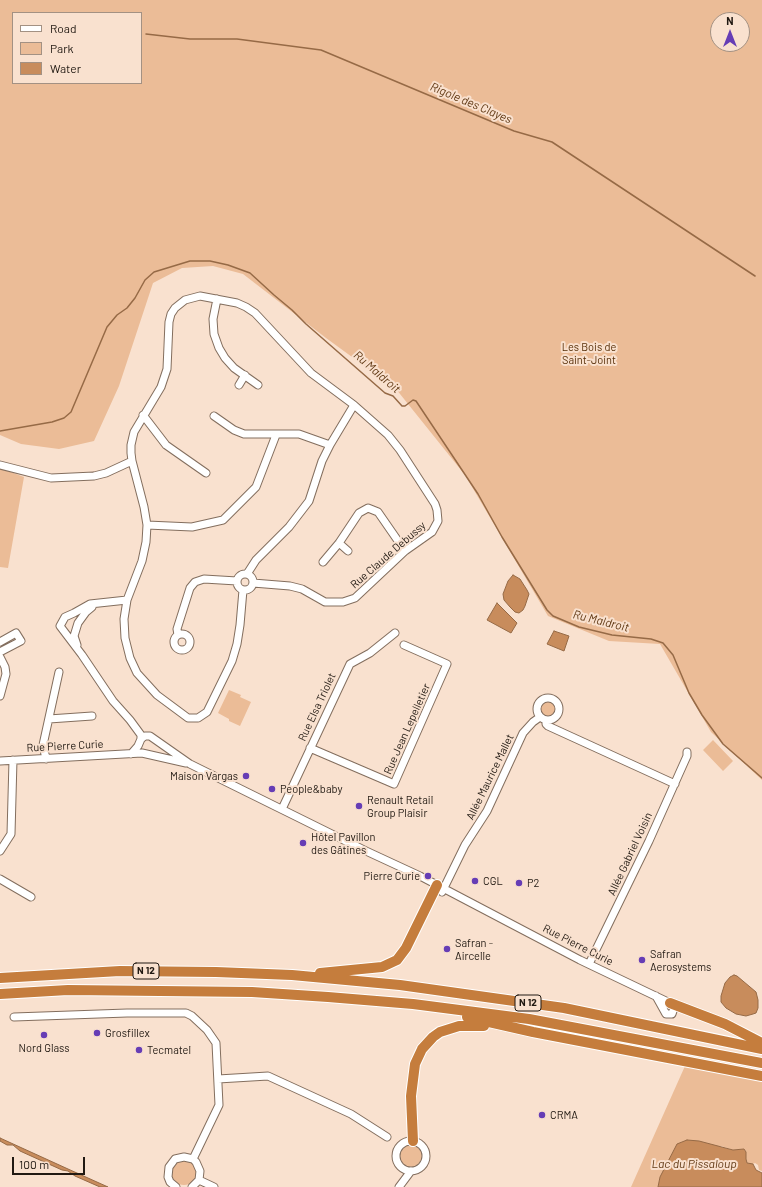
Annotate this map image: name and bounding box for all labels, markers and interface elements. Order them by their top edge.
legend [12,12,142,84]
north arrow [710,12,750,52]
text: N [726,14,734,27]
text: Road [50,21,77,35]
text: Park [50,41,74,55]
text: Water [50,61,81,75]
water label: Rigole des Clayes [428,79,514,127]
park label: Les Bois de Saint-Joint [562,340,616,366]
water label: Ru Maldroit [351,348,403,396]
street label: Rue Claude Debussy [348,519,428,591]
water label: Ru Maldroit [572,607,630,635]
street label: Rue Elsa Triolet [295,671,339,743]
street label: Rue Jean Lepelletier [381,682,433,776]
street label: Allée Maurice Mallet [463,732,517,822]
street label: Rue Pierre Curie [26,737,104,755]
place label: Maison Vargas [170,769,238,783]
marker: Maison Vargas [241,771,251,781]
place label: People&baby [280,782,342,796]
marker: People&baby [267,784,277,794]
place label: Renault Retail Group Plaisir [367,793,433,819]
marker: Renault Retail Group Plaisir [354,801,364,811]
street label: Allée Gabriel Voisin [605,810,655,898]
place label: Hôtel Pavillon des Gâtines [311,830,376,856]
marker: Hôtel Pavillon des Gâtines [298,838,308,848]
place label: Pierre Curie [364,869,420,883]
marker: Pierre Curie [423,871,433,881]
place label: CGL [483,874,503,888]
marker: CGL [470,876,480,886]
place label: P2 [527,876,539,890]
marker: P2 [514,878,524,888]
street label: Rue Pierre Curie [541,922,615,968]
place label: Safran - Aircelle [455,936,493,962]
marker: Safran - Aircelle [442,944,452,954]
place label: Safran Aerosystems [650,947,711,973]
marker: Safran Aerosystems [637,955,647,965]
road number: N 12 [133,963,159,979]
road number: N 12 [515,995,541,1011]
place label: Grosfillex [105,1026,150,1040]
marker: Grosfillex [92,1028,102,1038]
marker: Nord Glass [39,1030,49,1040]
place label: Nord Glass [19,1041,69,1055]
place label: Tecmatel [147,1043,191,1057]
marker: Tecmatel [134,1045,144,1055]
place label: CRMA [550,1108,578,1122]
marker: CRMA [537,1110,547,1120]
scale bar [14,1149,87,1175]
text: 100 m [19,1157,49,1171]
water label: Lac du Pissaloup [651,1157,737,1171]

